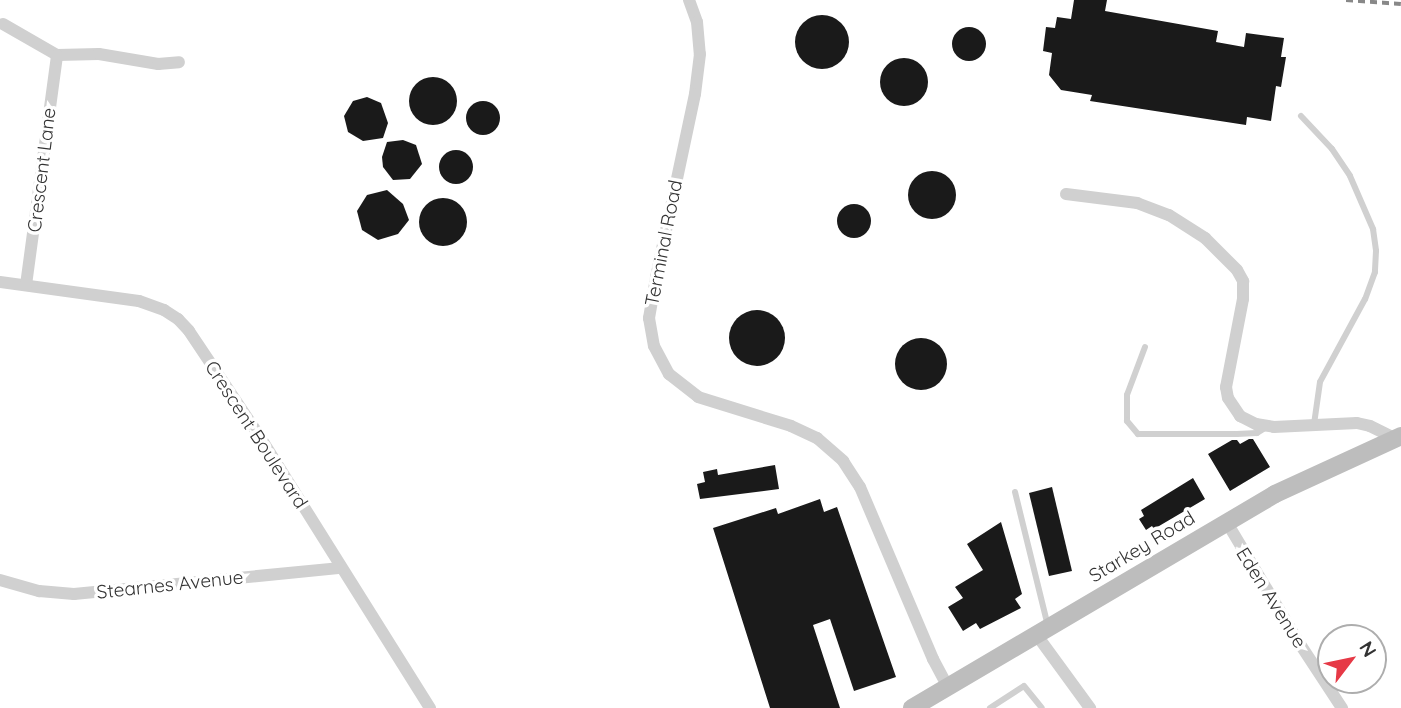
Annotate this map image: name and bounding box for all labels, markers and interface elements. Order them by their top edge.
street label: Crescent Lane [23,106,61,234]
street label: Terminal Road [641,178,687,308]
street label: Crescent Boulevard [200,357,312,513]
street label: Starkey Road [1085,506,1199,588]
street label: Eden Avenue [1231,544,1311,652]
street label: Stearnes Avenue [95,566,245,604]
north arrow [1317,624,1387,694]
text: N [1354,637,1382,661]

